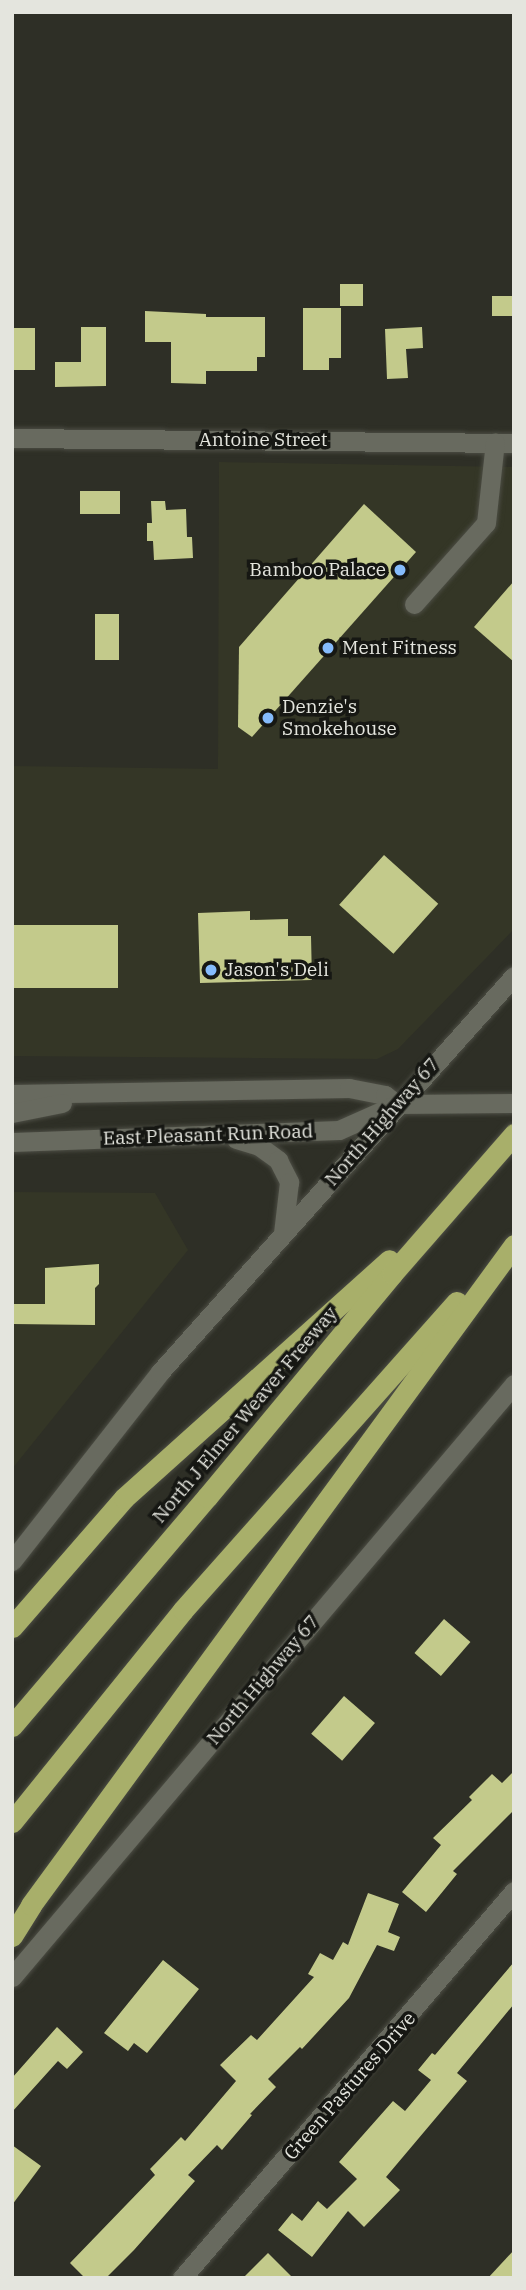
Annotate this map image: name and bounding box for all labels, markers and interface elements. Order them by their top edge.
street label: Antoine Street [199,429,327,451]
place label: Bamboo Palace [249,559,386,581]
marker: Bamboo Palace [392,562,408,578]
place label: Ment Fitness [342,637,457,659]
marker: Ment Fitness [320,640,336,656]
place label: Denzie's Smokehouse [282,696,397,740]
marker: Denzie's Smokehouse [260,710,276,726]
place label: Jason's Deli [225,959,329,981]
marker: Jason's Deli [203,962,219,978]
street label: North Highway 67 [320,1053,444,1191]
street label: East Pleasant Run Road [103,1120,313,1150]
street label: North J Elmer Weaver Freeway [148,1302,342,1528]
street label: North Highway 67 [202,1611,324,1749]
street label: Green Pastures Drive [279,2007,421,2165]

